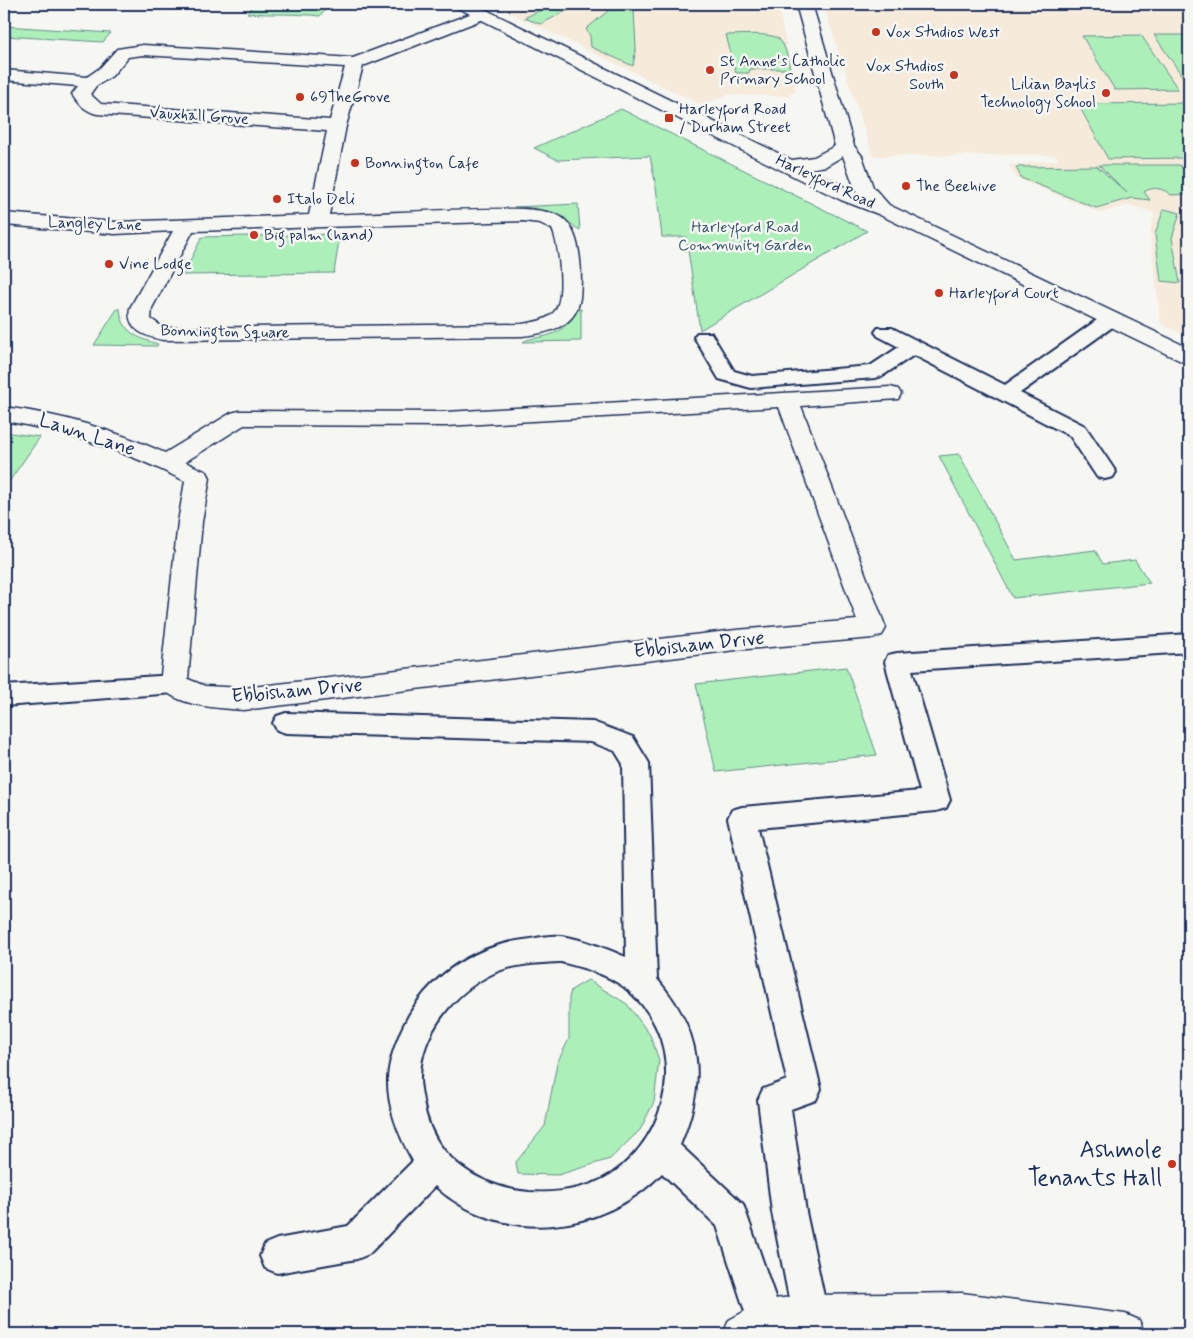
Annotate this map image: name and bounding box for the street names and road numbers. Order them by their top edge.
street label: Vauxhall Grove [149,102,249,130]
street label: Harleyford Road [771,150,878,216]
street label: Langley Lane [48,212,142,237]
street label: Bonnington Square [160,320,290,345]
street label: Lawn Lane [35,407,139,463]
street label: Ebbisham Drive [632,625,766,665]
street label: Ebbisham Drive [230,672,364,710]

